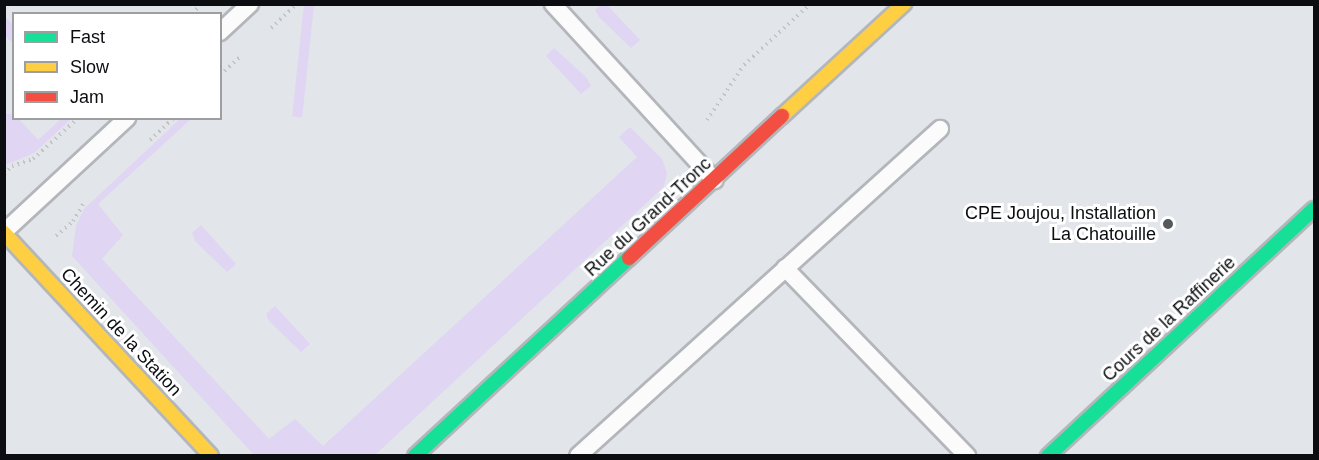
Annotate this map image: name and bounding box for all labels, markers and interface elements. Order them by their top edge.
legend [12,12,222,120]
text: Fast [70,27,105,47]
text: Slow [70,57,109,77]
text: Jam [70,87,104,107]
street label: Rue du Grand-Tronc [581,153,715,281]
place label: CPE Joujou, Installation La Chatouille [965,203,1156,246]
marker: CPE Joujou, Installation La Chatouille [1161,217,1175,231]
street label: Cours de la Raffinerie [1098,252,1240,386]
street label: Chemin de la Station [56,264,186,400]

